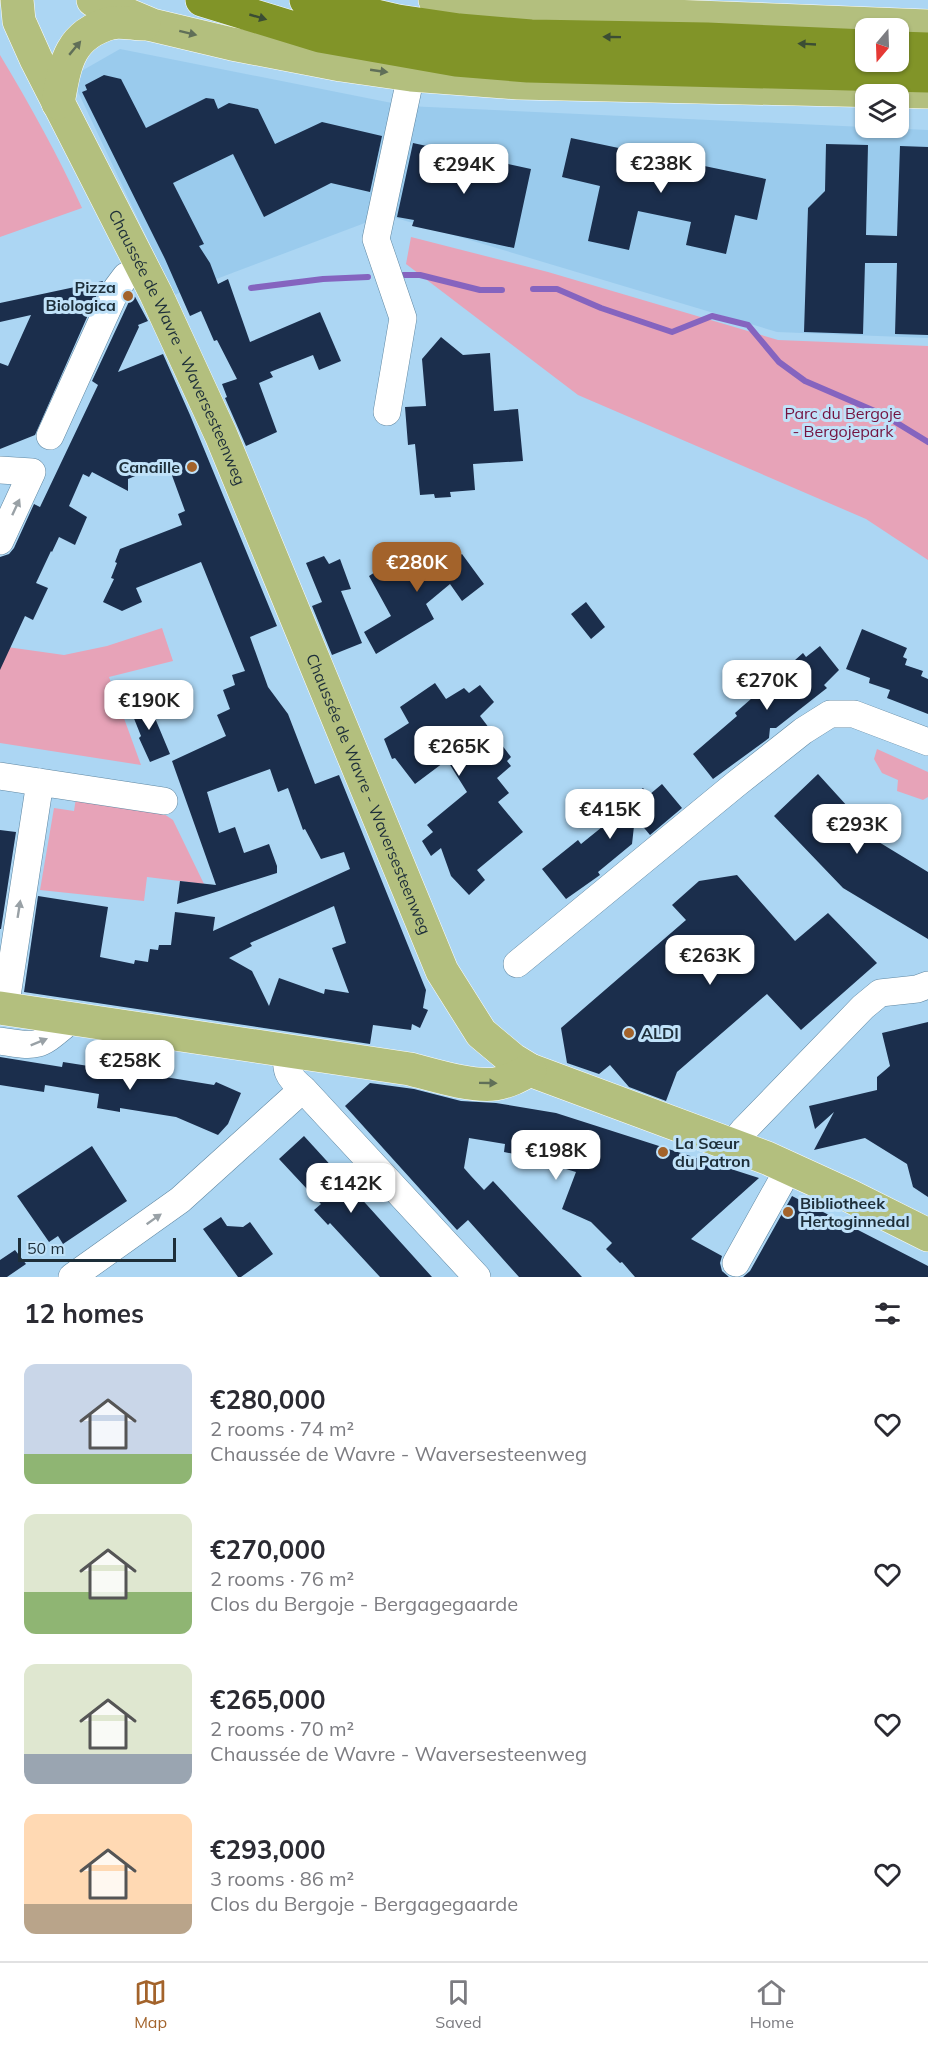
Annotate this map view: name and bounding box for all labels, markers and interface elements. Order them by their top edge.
one-way arrow [249,13,267,23]
north arrow [855,18,909,72]
map controls [855,18,909,138]
one-way arrow [178,29,197,39]
one-way arrow [603,32,622,42]
one-way arrow [798,39,817,48]
one-way arrow [69,40,82,56]
one-way arrow [369,66,388,75]
button: layers [855,84,909,138]
pin: €238K [619,143,703,194]
pin: €294K [422,144,506,195]
text: €238K [630,150,692,175]
text: €294K [433,151,495,176]
street label: Chaussée de Wavre - Waversesteenweg [105,206,251,488]
place label: Pizza Biologica [46,277,116,315]
marker: Pizza Biologica [121,289,135,303]
park label: Parc du Bergoje - Bergojepark [784,403,902,441]
place label: Canaille [119,457,180,477]
marker: Canaille [185,460,199,474]
one-way arrow [12,498,21,515]
pin: €280K [375,542,459,593]
text: €280K [386,549,448,574]
street label: Chaussée de Wavre - Waversesteenweg [302,650,436,937]
pin: €270K [725,660,809,711]
text: €270K [736,667,798,692]
pin: €190K [107,680,191,731]
text: €190K [118,687,180,712]
pin: €265K [417,726,501,777]
text: €265K [428,733,490,758]
pin: €415K [568,789,652,840]
text: €415K [579,796,641,821]
pin: €293K [815,804,899,855]
text: €293K [826,811,888,836]
one-way arrow [15,900,24,919]
pin: €263K [668,935,752,986]
text: €263K [679,942,741,967]
place label: ALDI [641,1023,679,1043]
marker: ALDI [622,1026,636,1040]
one-way arrow [30,1037,48,1047]
pin: €258K [88,1040,172,1091]
text: €258K [99,1047,161,1072]
one-way arrow [478,1078,497,1088]
pin: €198K [514,1130,598,1181]
place label: La Sœur du Patron [675,1133,750,1171]
text: €198K [525,1137,587,1162]
marker: La Sœur du Patron [656,1145,670,1159]
pin: €142K [309,1163,393,1214]
text: €142K [320,1170,382,1195]
place label: Bibliotheek Hertoginnedal [800,1193,910,1231]
marker: Bibliotheek Hertoginnedal [781,1205,795,1219]
one-way arrow [146,1213,162,1225]
scale bar [18,1235,176,1262]
text: 50 m [27,1238,64,1258]
text: 12 homes [24,1297,144,1330]
icon: filters [871,1297,904,1330]
text: €280,000 [210,1383,326,1416]
icon: home [72,1388,144,1460]
icon: heart [871,1408,904,1441]
text: 2 rooms · 74 m² [210,1416,354,1441]
text: Chaussée de Wavre - Waversesteenweg [210,1441,587,1466]
text: €270,000 [210,1533,326,1566]
icon: home [72,1538,144,1610]
icon: heart [871,1558,904,1591]
text: 2 rooms · 76 m² [210,1566,354,1591]
text: Clos du Bergoje - Bergagegaarde [210,1591,518,1616]
text: €265,000 [210,1683,326,1716]
icon: home [72,1688,144,1760]
icon: heart [871,1708,904,1741]
text: 2 rooms · 70 m² [210,1716,354,1741]
text: Chaussée de Wavre - Waversesteenweg [210,1741,587,1766]
text: €293,000 [210,1833,326,1866]
icon: home [72,1838,144,1910]
icon: heart [871,1858,904,1891]
text: 3 rooms · 86 m² [210,1866,354,1891]
text: Clos du Bergoje - Bergagegaarde [210,1891,518,1916]
tab: Map [134,1976,167,2032]
tab: Saved [435,1976,482,2032]
tab: Home [750,1976,794,2032]

